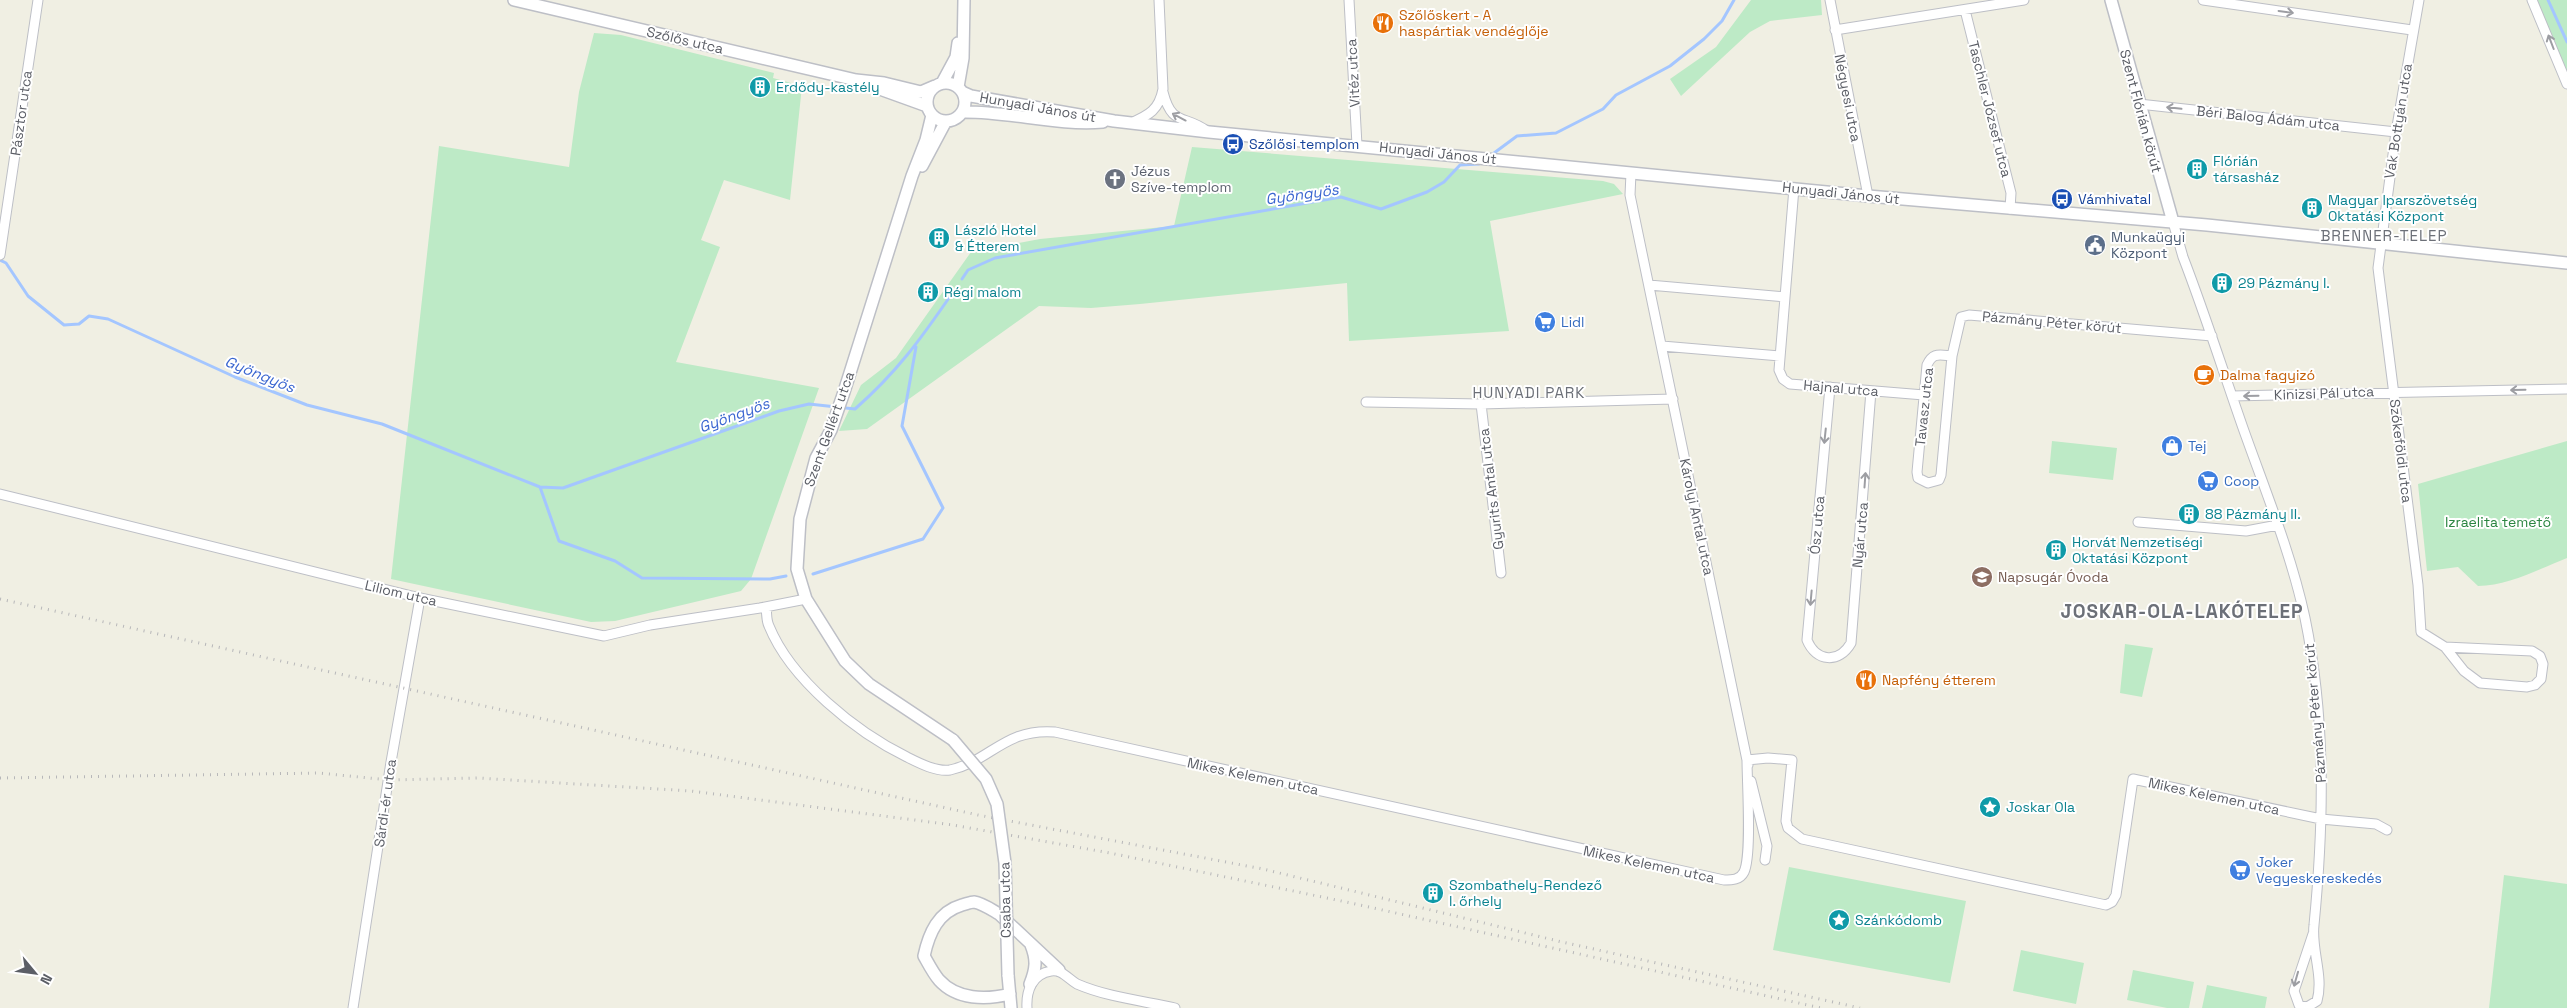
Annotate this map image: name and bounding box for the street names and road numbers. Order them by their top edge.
street label: Szőlős utca [645,22,725,58]
street label: Vitéz utca [1342,38,1364,108]
street label: Taschler József utca [1964,39,2016,179]
street label: Szent Flórián körút [2116,47,2166,175]
street label: Négyesi utca [1831,53,1865,143]
street label: Vak Bottyán utca [2380,62,2416,180]
street label: Pásztor utca [6,69,36,157]
street label: Hunyadi János út [978,88,1098,126]
street label: Béri Balog Ádám utca [2195,102,2341,134]
street label: Hunyadi János út [1378,138,1498,168]
street label: Hunyadi János út [1781,178,1901,208]
street label: Pázmány Péter körút [1981,307,2123,337]
street label: Tavasz utca [1911,367,1937,447]
street label: Szent Gellért utca [800,369,858,489]
street label: Hajnal utca [1803,376,1879,400]
street label: Kinizsi Pál utca [2274,382,2374,404]
street label: Szőkeföldi utca [2386,398,2416,504]
street label: Gyurits Antal utca [1475,427,1507,551]
street label: Károlyi Antal utca [1676,457,1718,577]
street label: Ősz utca [1805,495,1829,555]
street label: Nyár utca [1848,501,1872,569]
street label: Liliom utca [363,576,439,610]
street label: Pázmány Péter körút [2300,642,2330,784]
street label: Mikes Kelemen utca [1186,753,1320,799]
street label: Sárdi-ér utca [370,758,400,848]
street label: Mikes Kelemen utca [2147,773,2281,819]
street label: Mikes Kelemen utca [1582,841,1716,887]
street label: Csaba utca [995,862,1015,938]

